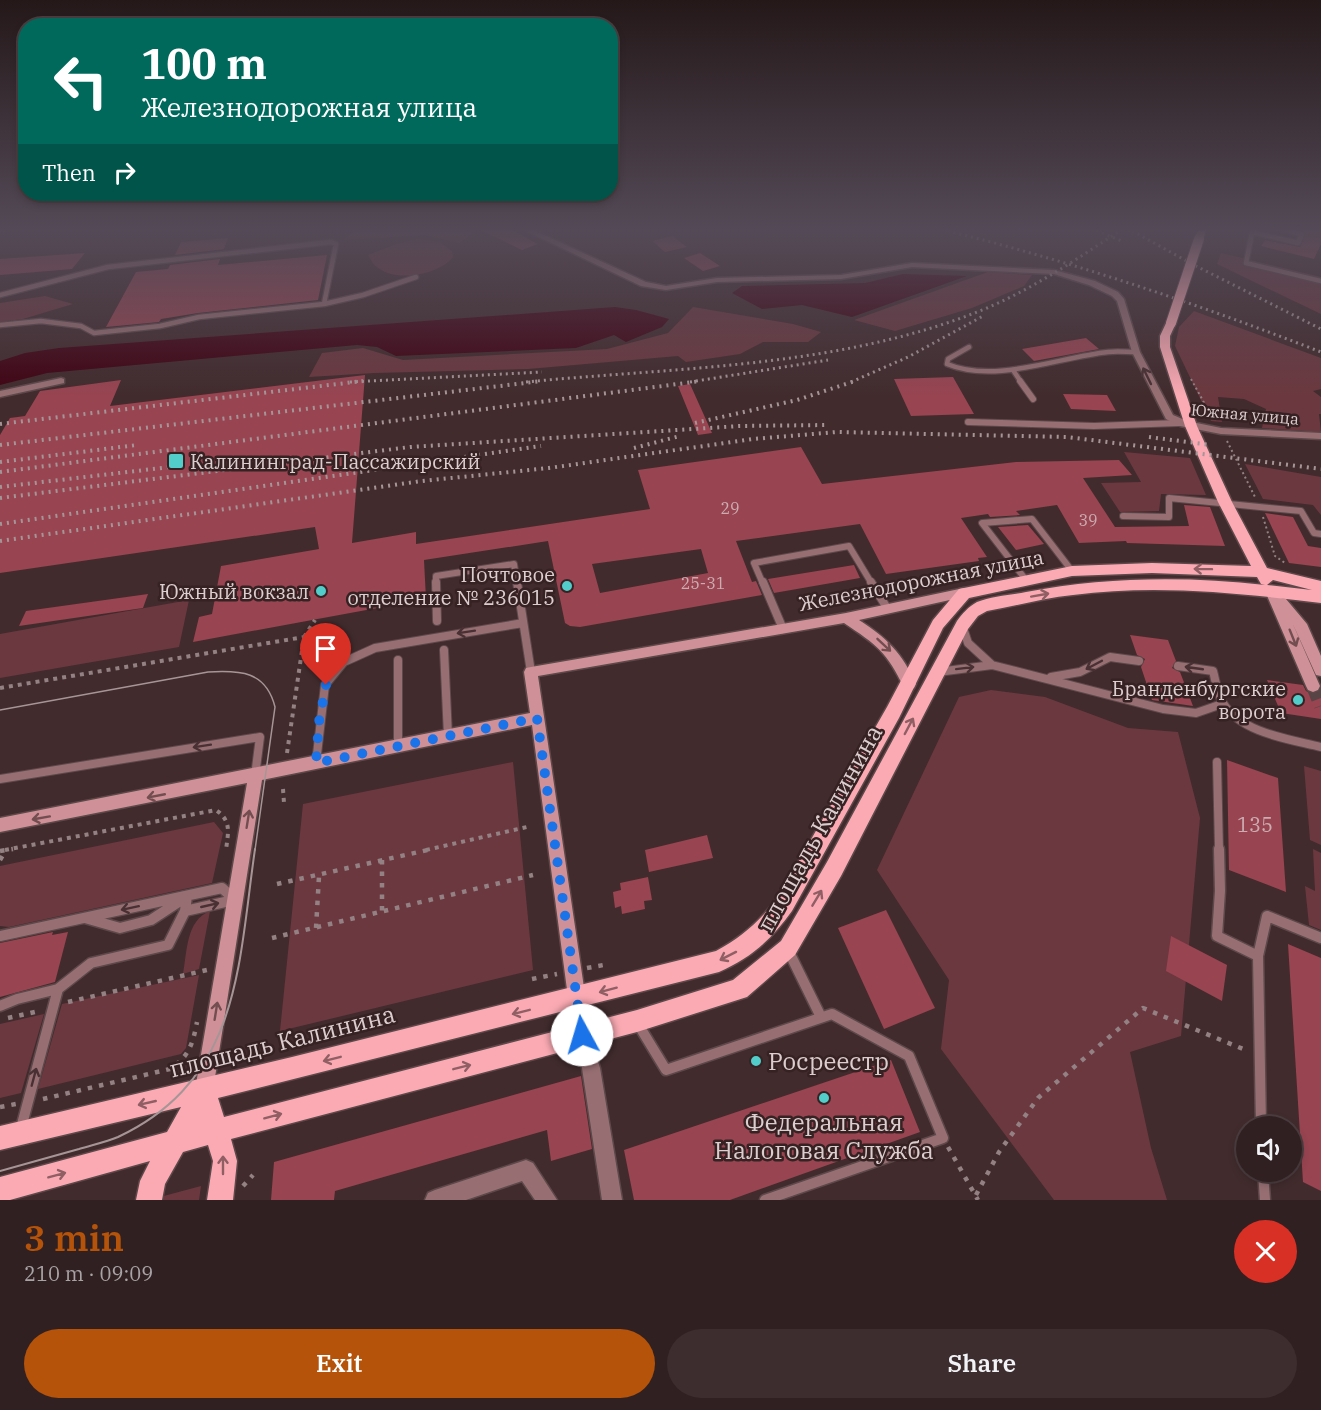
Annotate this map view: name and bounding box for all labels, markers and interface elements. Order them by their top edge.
text: 100 m [141,36,267,91]
icon: left [42,42,120,120]
text: Железнодорожная улица [141,89,477,124]
icon: right [108,156,141,189]
text: Then [42,158,96,187]
one-way arrow [1141,368,1153,385]
street label: Южная улица [1190,399,1300,429]
place label: Калининград-Пассажирский [190,448,481,475]
marker: Калининград-Пассажирский [167,452,185,470]
house number: 29 [720,498,740,518]
house number: 39 [1078,510,1098,530]
street label: Железнодорожная улица [796,543,1046,617]
place label: Почтовое отделение № 236015 [347,561,555,611]
one-way arrow [1194,563,1214,575]
house number: 25-31 [681,573,725,593]
place label: Южный вокзал [159,578,309,605]
marker: Почтовое отделение № 236015 [560,579,574,593]
marker: Южный вокзал [314,584,328,598]
one-way arrow [1030,589,1050,600]
pin [300,623,351,685]
one-way arrow [456,626,476,637]
one-way arrow [1288,629,1299,647]
icon: arrive [309,632,342,665]
one-way arrow [877,638,892,652]
one-way arrow [1085,660,1103,671]
one-way arrow [1185,662,1204,673]
one-way arrow [954,663,974,674]
place label: Бранденбургские ворота [1112,675,1286,725]
marker: Бранденбургские ворота [1291,693,1305,707]
one-way arrow [904,717,915,735]
street label: площадь Калинина [749,719,889,937]
one-way arrow [193,741,212,752]
one-way arrow [147,791,166,802]
one-way arrow [242,809,253,829]
house number: 135 [1237,811,1273,838]
one-way arrow [31,813,51,824]
one-way arrow [812,890,824,907]
one-way arrow [200,899,219,911]
one-way arrow [121,903,140,915]
one-way arrow [719,951,737,963]
one-way arrow [599,984,618,996]
street label: площадь Калинина [166,997,398,1085]
one-way arrow [211,1002,222,1022]
position arrow [550,1003,614,1067]
one-way arrow [512,1006,531,1018]
place label: Росреестр [768,1045,889,1077]
one-way arrow [322,1053,341,1065]
marker: Росреестр [749,1054,763,1068]
one-way arrow [452,1060,471,1072]
one-way arrow [29,1068,41,1087]
marker: Федеральная Налоговая Служба [817,1091,831,1105]
one-way arrow [137,1097,156,1109]
place label: Федеральная Налоговая Служба [714,1106,934,1166]
one-way arrow [263,1109,282,1121]
map controls [1236,1116,1302,1182]
button: sound [1236,1116,1302,1182]
one-way arrow [217,1156,229,1176]
one-way arrow [47,1169,66,1181]
text: 3 min [24,1214,124,1261]
button: close [1234,1220,1297,1283]
text: 210 m · 09:09 [24,1260,153,1287]
button: Exit [24,1329,655,1398]
button: Share [667,1329,1297,1398]

